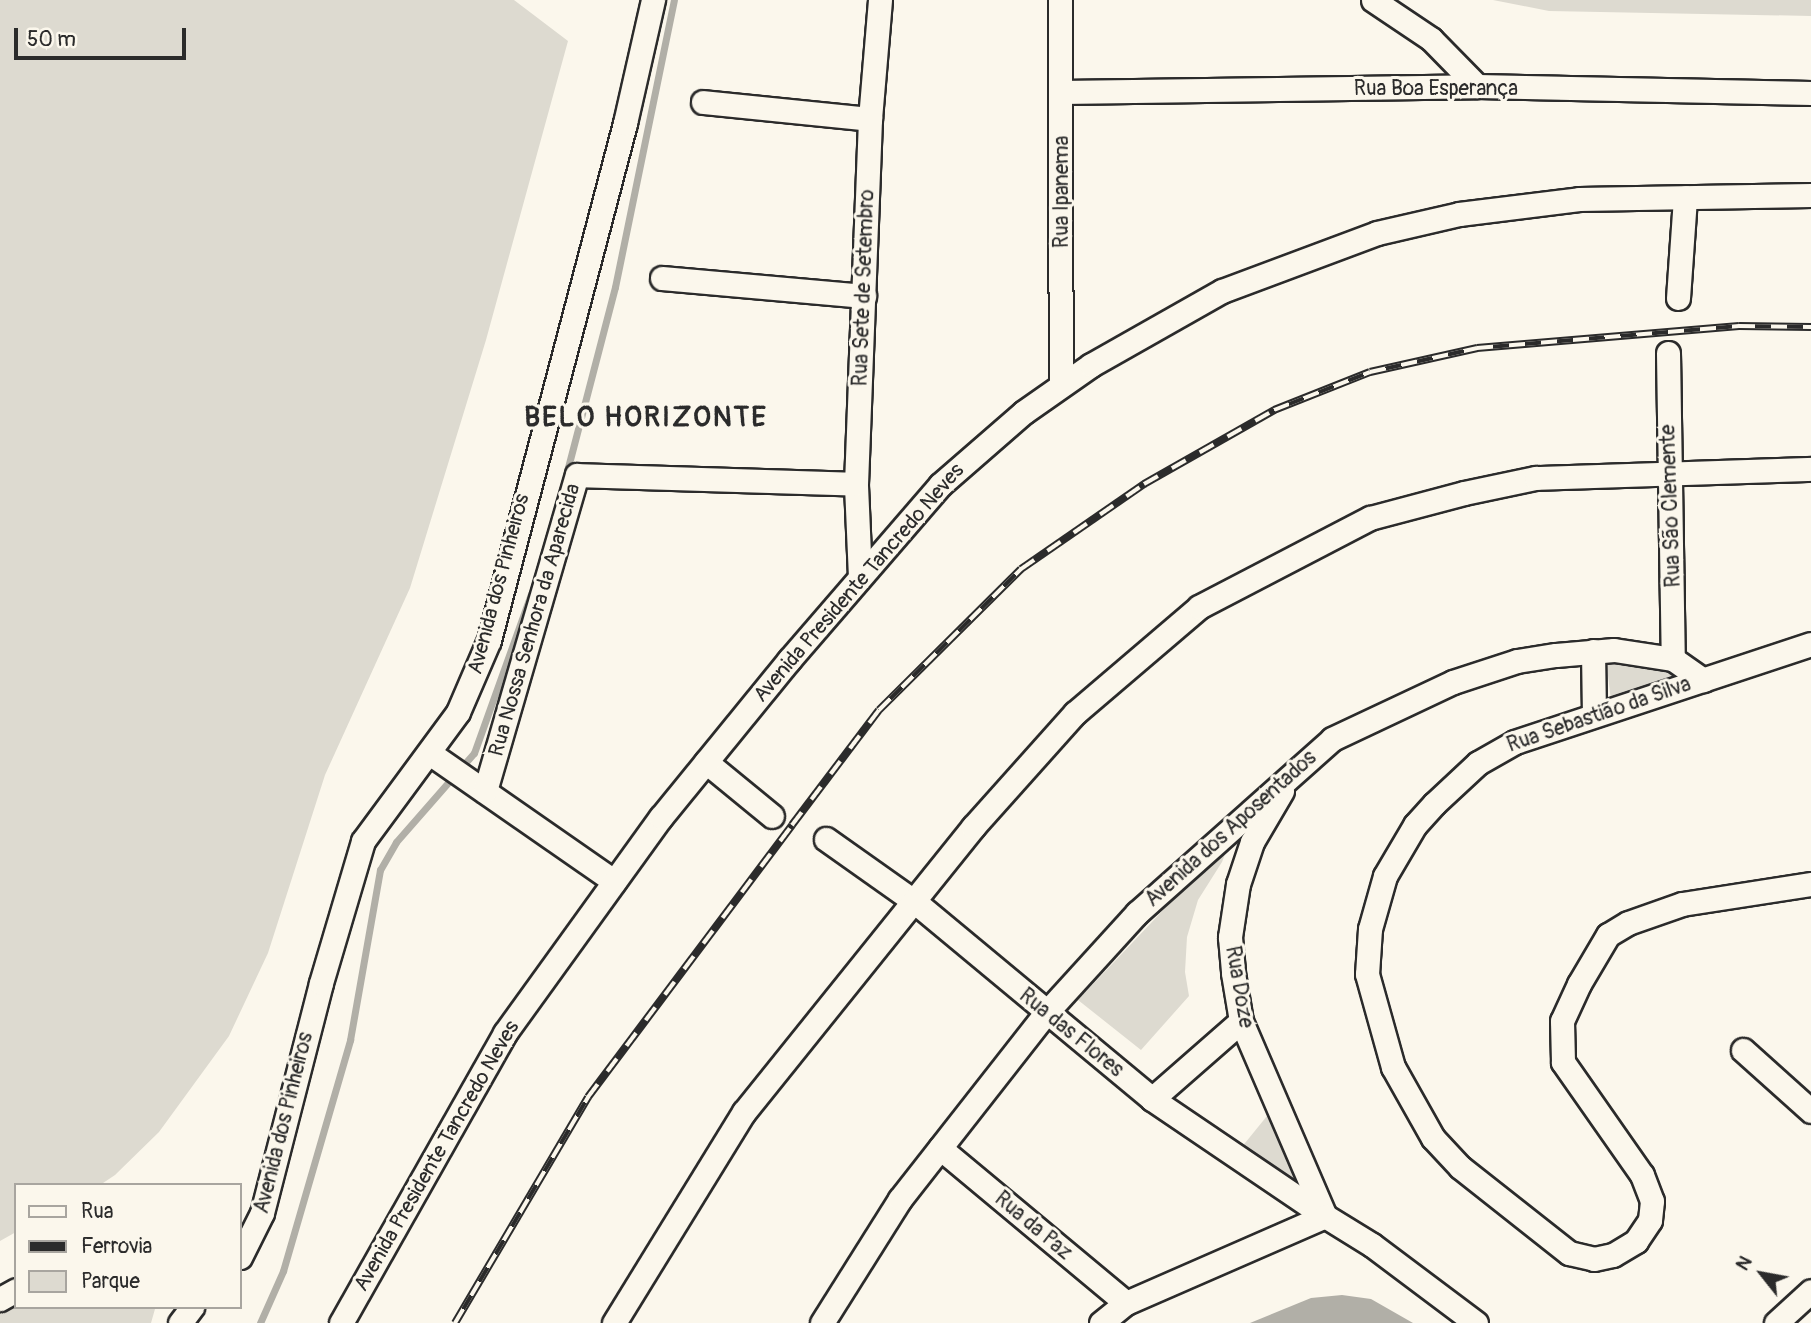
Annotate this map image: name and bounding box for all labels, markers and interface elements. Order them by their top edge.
scale bar [18,14,189,58]
text: 50 m [27,26,76,53]
street label: Rua Boa Esperança [1354,76,1518,102]
street label: Rua Ipanema [1049,136,1075,248]
street label: Rua Sete de Setembro [848,189,880,387]
district label: BELO HORIZONTE [526,401,766,435]
street label: Rua São Clemente [1656,424,1686,588]
street label: Avenida Presidente Tancredo Neves [748,458,970,708]
street label: Rua Nossa Senhora da Aparecida [484,481,586,759]
street label: Avenida dos Pinheiros [463,491,535,677]
street label: Rua Sebastião da Silva [1504,672,1694,758]
street label: Avenida dos Aposentados [1140,745,1322,913]
street label: Rua Doze [1219,944,1259,1030]
street label: Rua das Flores [1014,983,1128,1083]
street label: Avenida Presidente Tancredo Neves [349,1016,525,1296]
street label: Avenida dos Pinheiros [249,1030,319,1216]
legend [14,1183,242,1309]
street label: Rua da Paz [989,1186,1077,1266]
text: Rua [81,1198,114,1225]
text: Ferrovia [81,1233,152,1260]
north arrow [1727,1239,1797,1309]
text: N [1730,1251,1758,1275]
text: Parque [81,1268,140,1295]

